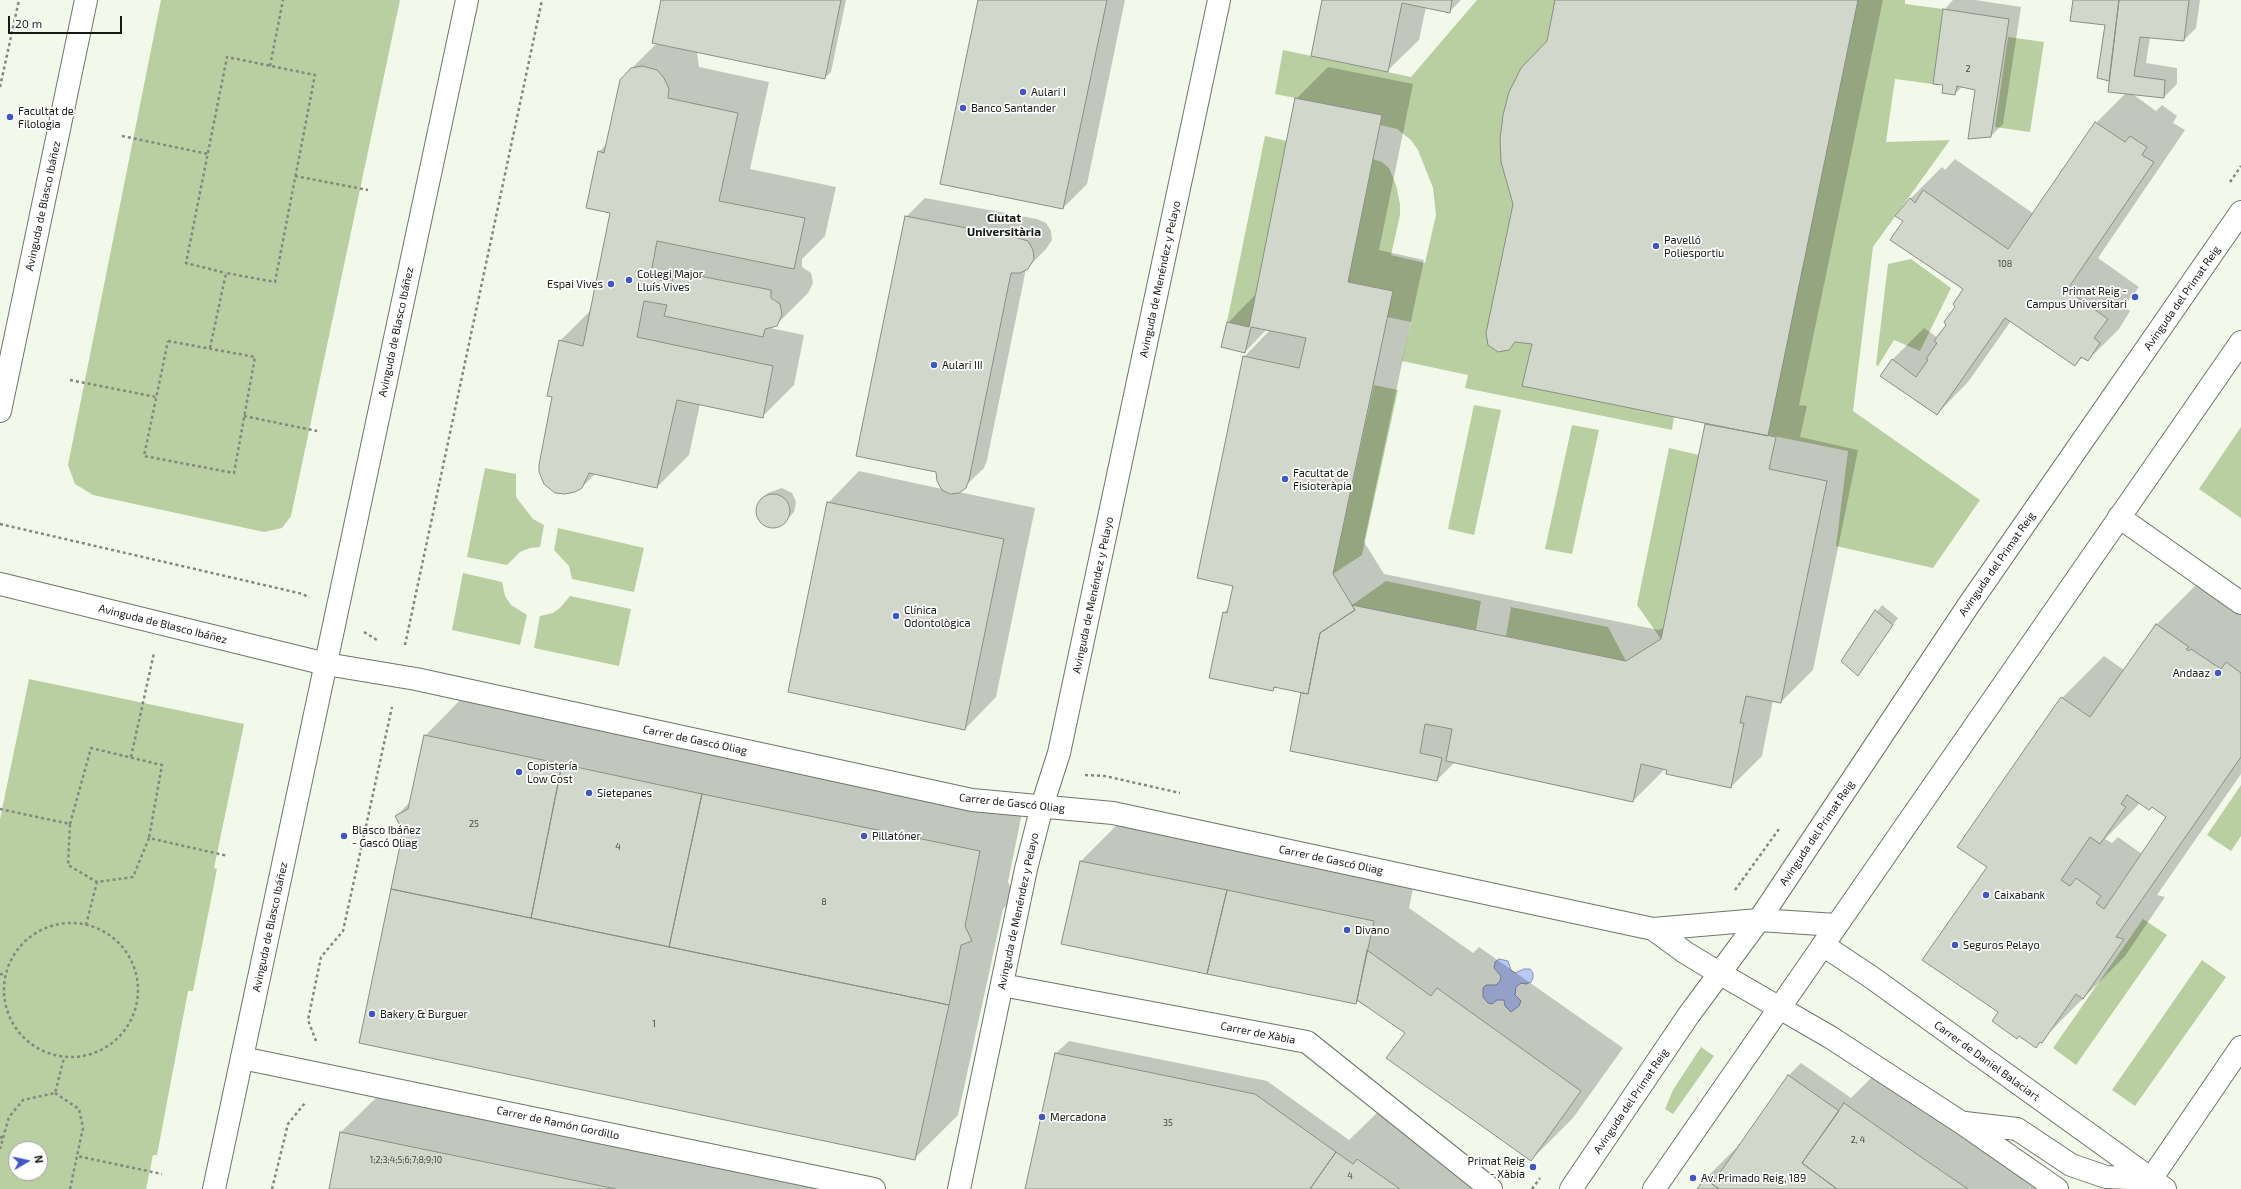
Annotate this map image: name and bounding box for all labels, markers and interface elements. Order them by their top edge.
scale bar [10,8,124,34]
text: 20 m [15,16,42,30]
house number: 2 [1965,64,1971,74]
place label: Aulari I [1031,85,1066,99]
marker: Aulari I [1018,87,1028,97]
place label: Banco Santander [971,101,1056,115]
marker: Banco Santander [958,103,968,113]
place label: Facultat de Filologia [18,104,74,130]
marker: Facultat de Filologia [5,112,15,122]
street label: Avinguda de Blasco Ibáñez [23,140,63,272]
street label: Avinguda de Menéndez y Pelayo [1137,199,1183,359]
district label: Ciutat Universitària [967,211,1041,239]
place label: Pavelló Poliesportiu [1664,233,1724,259]
marker: Pavelló Poliesportiu [1651,241,1661,251]
street label: Avinguda del Primat Reig [2141,243,2223,353]
house number: 108 [1998,259,2012,269]
street label: Avinguda de Blasco Ibáñez [376,266,416,398]
place label: Col·legi Major Lluís Vives [637,267,703,293]
marker: Col·legi Major Lluís Vives [624,275,634,285]
place label: Espai Vives [547,277,603,291]
marker: Espai Vives [606,279,616,289]
place label: Primat Reig - Campus Universitari [2026,284,2127,310]
marker: Primat Reig - Campus Universitari [2130,292,2140,302]
place label: Aulari III [942,358,983,372]
marker: Aulari III [929,360,939,370]
place label: Facultat de Fisioteràpia [1293,466,1352,492]
marker: Facultat de Fisioteràpia [1280,474,1290,484]
street label: Avinguda del Primat Reig [1956,509,2038,619]
street label: Avinguda de Menéndez y Pelayo [1070,515,1116,675]
street label: Avinguda de Blasco Ibáñez [97,602,229,646]
place label: Clínica Odontològica [904,603,971,629]
marker: Clínica Odontològica [891,611,901,621]
place label: Andaaz [2173,666,2210,680]
marker: Andaaz [2213,668,2223,678]
street label: Carrer de Gascó Oliag [642,722,748,758]
place label: Copistería Low Cost [527,759,578,785]
marker: Copistería Low Cost [514,767,524,777]
street label: Avinguda del Primat Reig [1777,778,1857,888]
place label: Sietepanes [597,786,652,800]
marker: Sietepanes [584,788,594,798]
street label: Carrer de Gascó Oliag [958,791,1066,815]
house number: 25 [469,819,479,829]
place label: Blasco Ibáñez - Gascó Oliag [352,823,421,849]
place label: Pillatóner [872,829,921,843]
marker: Blasco Ibáñez - Gascó Oliag [339,831,349,841]
marker: Pillatóner [859,831,869,841]
street label: Avinguda de Menéndez y Pelayo [995,831,1041,991]
house number: 4 [615,842,621,852]
street label: Carrer de Gascó Oliag [1278,842,1384,878]
street label: Avinguda de Blasco Ibáñez [250,861,290,993]
place label: Caixabank [1994,888,2045,902]
marker: Caixabank [1981,890,1991,900]
house number: 8 [821,897,827,907]
place label: Divano [1355,923,1389,937]
marker: Divano [1342,925,1352,935]
place label: Seguros Pelayo [1963,938,2040,952]
marker: Seguros Pelayo [1950,940,1960,950]
place label: Bakery & Burguer [380,1007,468,1021]
marker: Bakery & Burguer [367,1009,377,1019]
street label: Carrer de Daniel Balaciart [1932,1018,2042,1104]
house number: 1 [652,1019,656,1029]
street label: Carrer de Xàbia [1219,1019,1297,1047]
street label: Avinguda del Primat Reig [1591,1046,1671,1156]
street label: Carrer de Ramón Gordillo [495,1104,621,1142]
place label: Mercadona [1050,1110,1106,1124]
marker: Mercadona [1037,1112,1047,1122]
house number: 35 [1163,1118,1173,1128]
house number: 2, 4 [1851,1135,1865,1145]
north arrow [8,1141,48,1181]
text: N [32,1154,46,1164]
place label: Primat Reig - Xàbia [1468,1154,1525,1180]
house number: 1;2;3;4;5;6;7;8;9;10 [370,1155,442,1165]
marker: Primat Reig - Xàbia [1528,1162,1538,1172]
house number: 4 [1347,1171,1353,1181]
place label: Av. Primado Reig, 189 [1701,1171,1806,1185]
marker: Av. Primado Reig, 189 [1688,1173,1698,1183]

